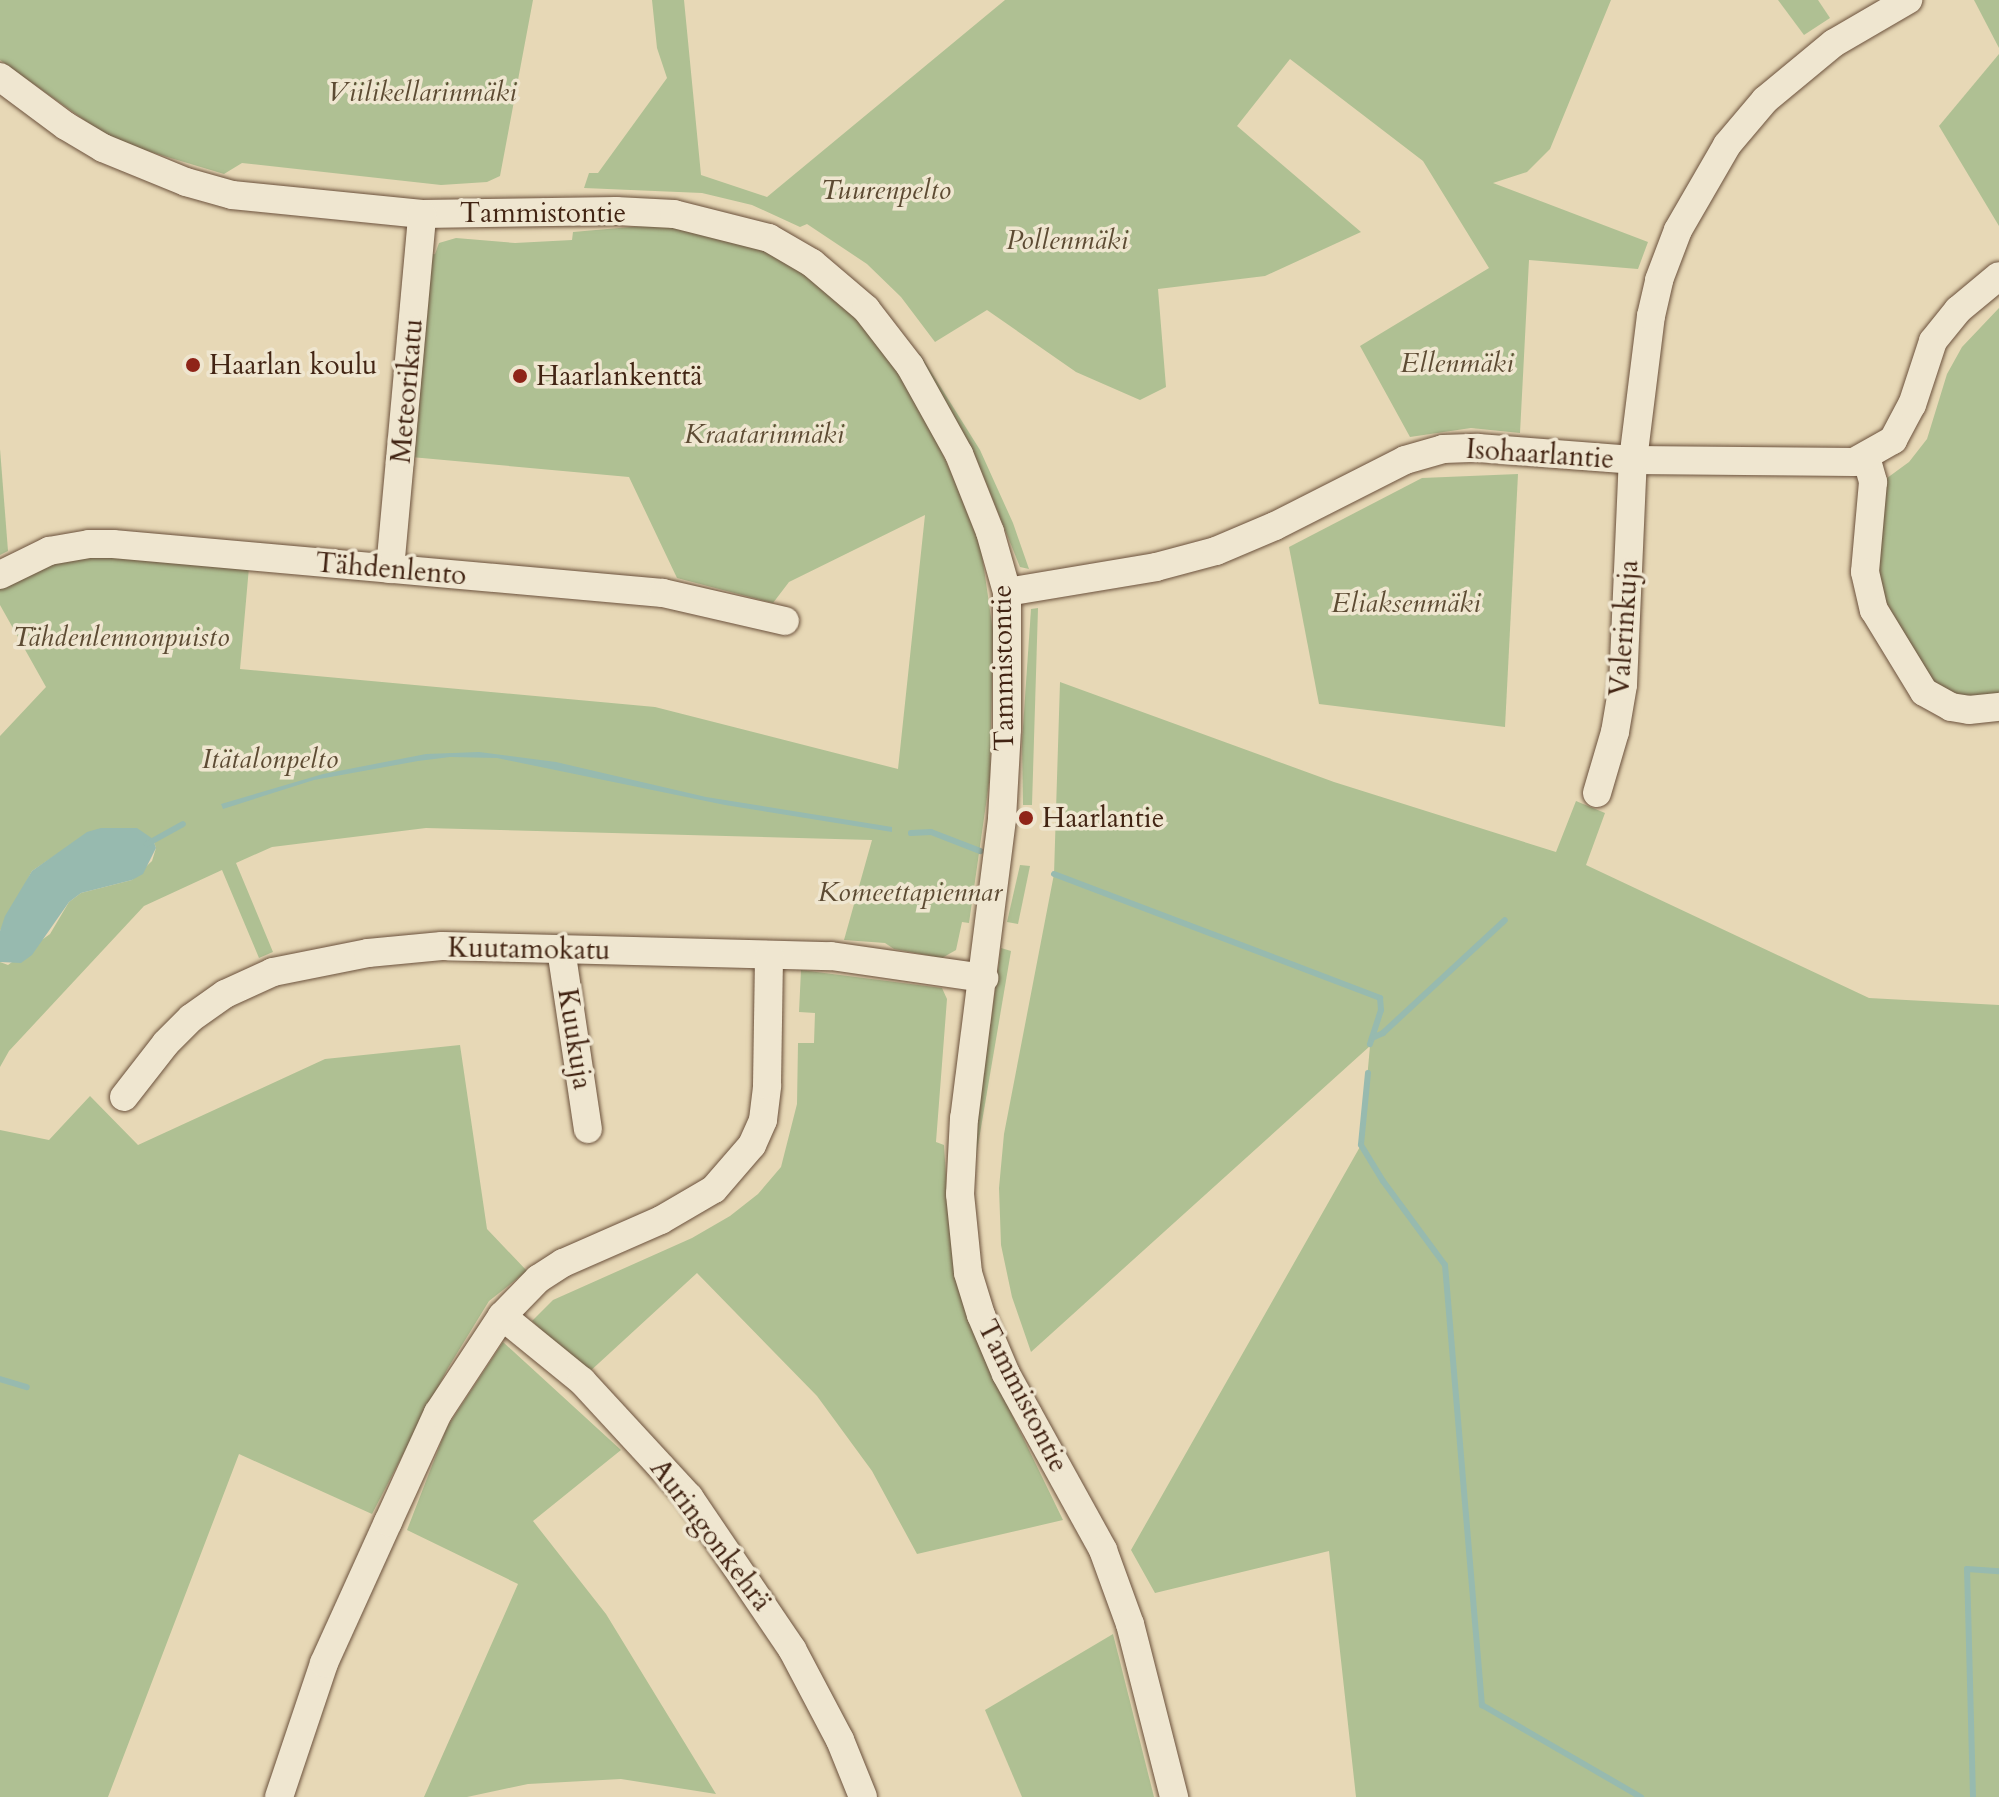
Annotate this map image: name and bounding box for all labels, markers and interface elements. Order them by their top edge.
park label: Viilikellarinmäki [327,75,517,109]
park label: Tuurenpelto [821,173,951,207]
street label: Tammistontie [460,196,626,230]
park label: Pollenmäki [1006,223,1128,257]
street label: Meteorikatu [384,317,430,465]
park label: Ellenmäki [1400,346,1514,380]
place label: Haarlan koulu [209,348,377,382]
marker: Haarlan koulu [184,356,202,374]
place label: Haarlankenttä [536,359,703,393]
marker: Haarlankenttä [511,367,529,385]
park label: Kraatarinmäki [684,417,844,451]
street label: Isohaarlantie [1465,432,1615,476]
street label: Tähdenlento [314,546,468,592]
street label: Valerinkuja [1602,559,1646,697]
street label: Tammistontie [985,584,1021,752]
park label: Eliaksenmäki [1331,586,1481,620]
park label: Tähdenlennonpuisto [12,620,230,654]
park label: Itätalonpelto [202,742,338,776]
place label: Haarlantie [1042,801,1164,835]
marker: Haarlantie [1017,809,1035,827]
park label: Komeettapiennar [818,875,1002,909]
street label: Kuutamokatu [447,931,611,967]
street label: Kuukuja [550,986,600,1092]
street label: Tammistontie [970,1314,1076,1478]
street label: Auringonkehrä [643,1452,779,1618]

